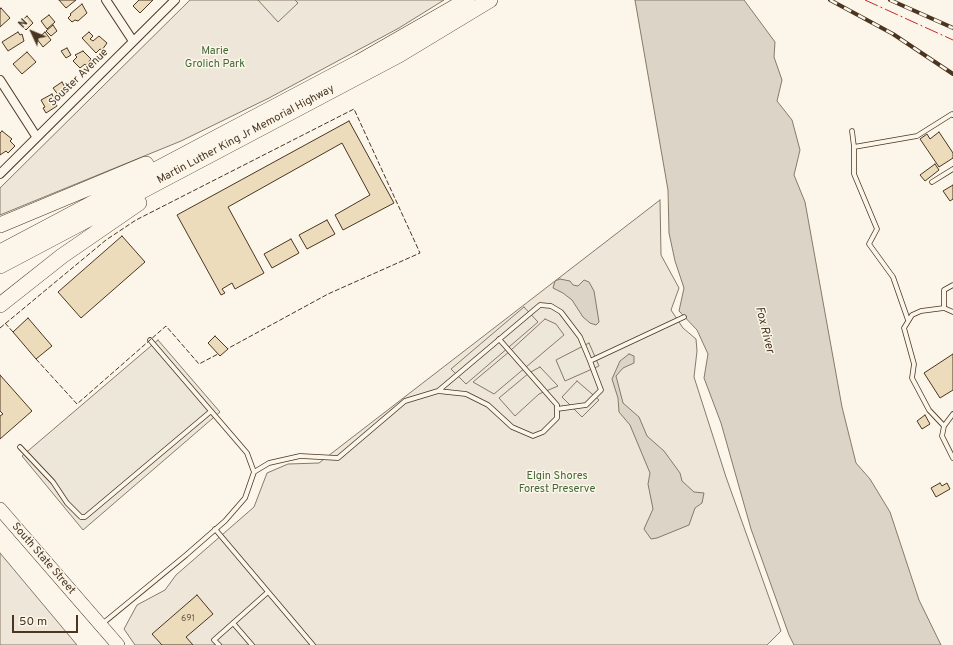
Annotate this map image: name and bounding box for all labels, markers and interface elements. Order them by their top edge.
north arrow [12,12,52,52]
text: N [16,16,31,31]
park label: Marie Grolich Park [185,45,245,71]
street label: Souster Avenue [47,46,111,110]
street label: Martin Luther King Jr Memorial Highway [155,83,337,187]
water label: Fox River [751,305,777,355]
park label: Elgin Shores Forest Preserve [519,470,595,496]
street label: South State Street [8,521,78,597]
scale bar [14,607,80,633]
text: 50 m [19,614,47,630]
house number: 691 [181,614,195,624]

